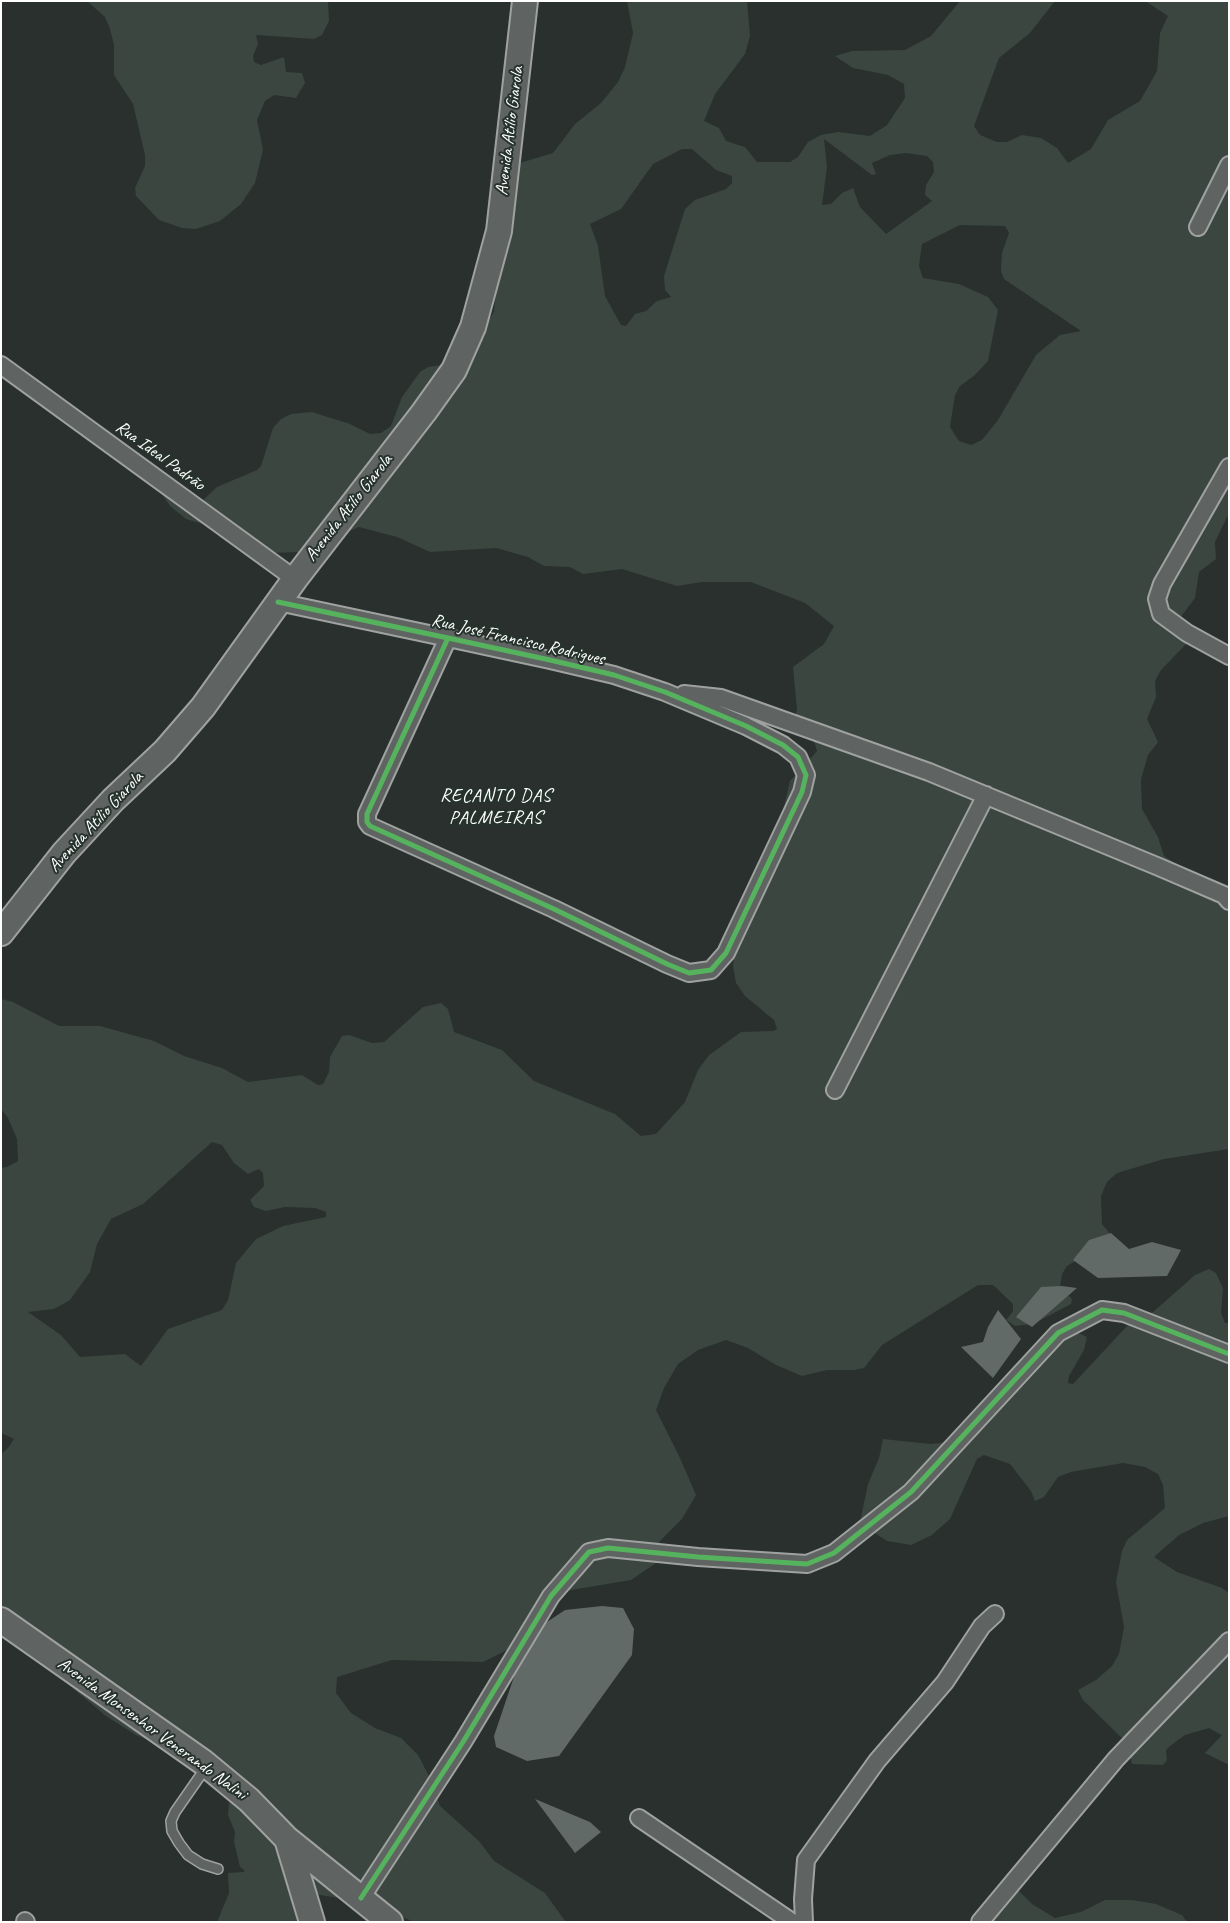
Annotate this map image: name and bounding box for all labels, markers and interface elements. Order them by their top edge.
street label: Avenida Atílio Giarola [491,65,529,197]
street label: Rua Ideal Padrão [111,416,209,496]
street label: Avenida Atílio Giarola [301,450,397,566]
street label: Rua José Francisco Rodrigues [429,610,607,670]
street label: Avenida Atílio Giarola [44,767,148,877]
district label: RECANTO DAS PALMEIRAS [439,785,553,829]
street label: Avenida Monsenhor Venerando Nalini [53,1653,251,1805]

